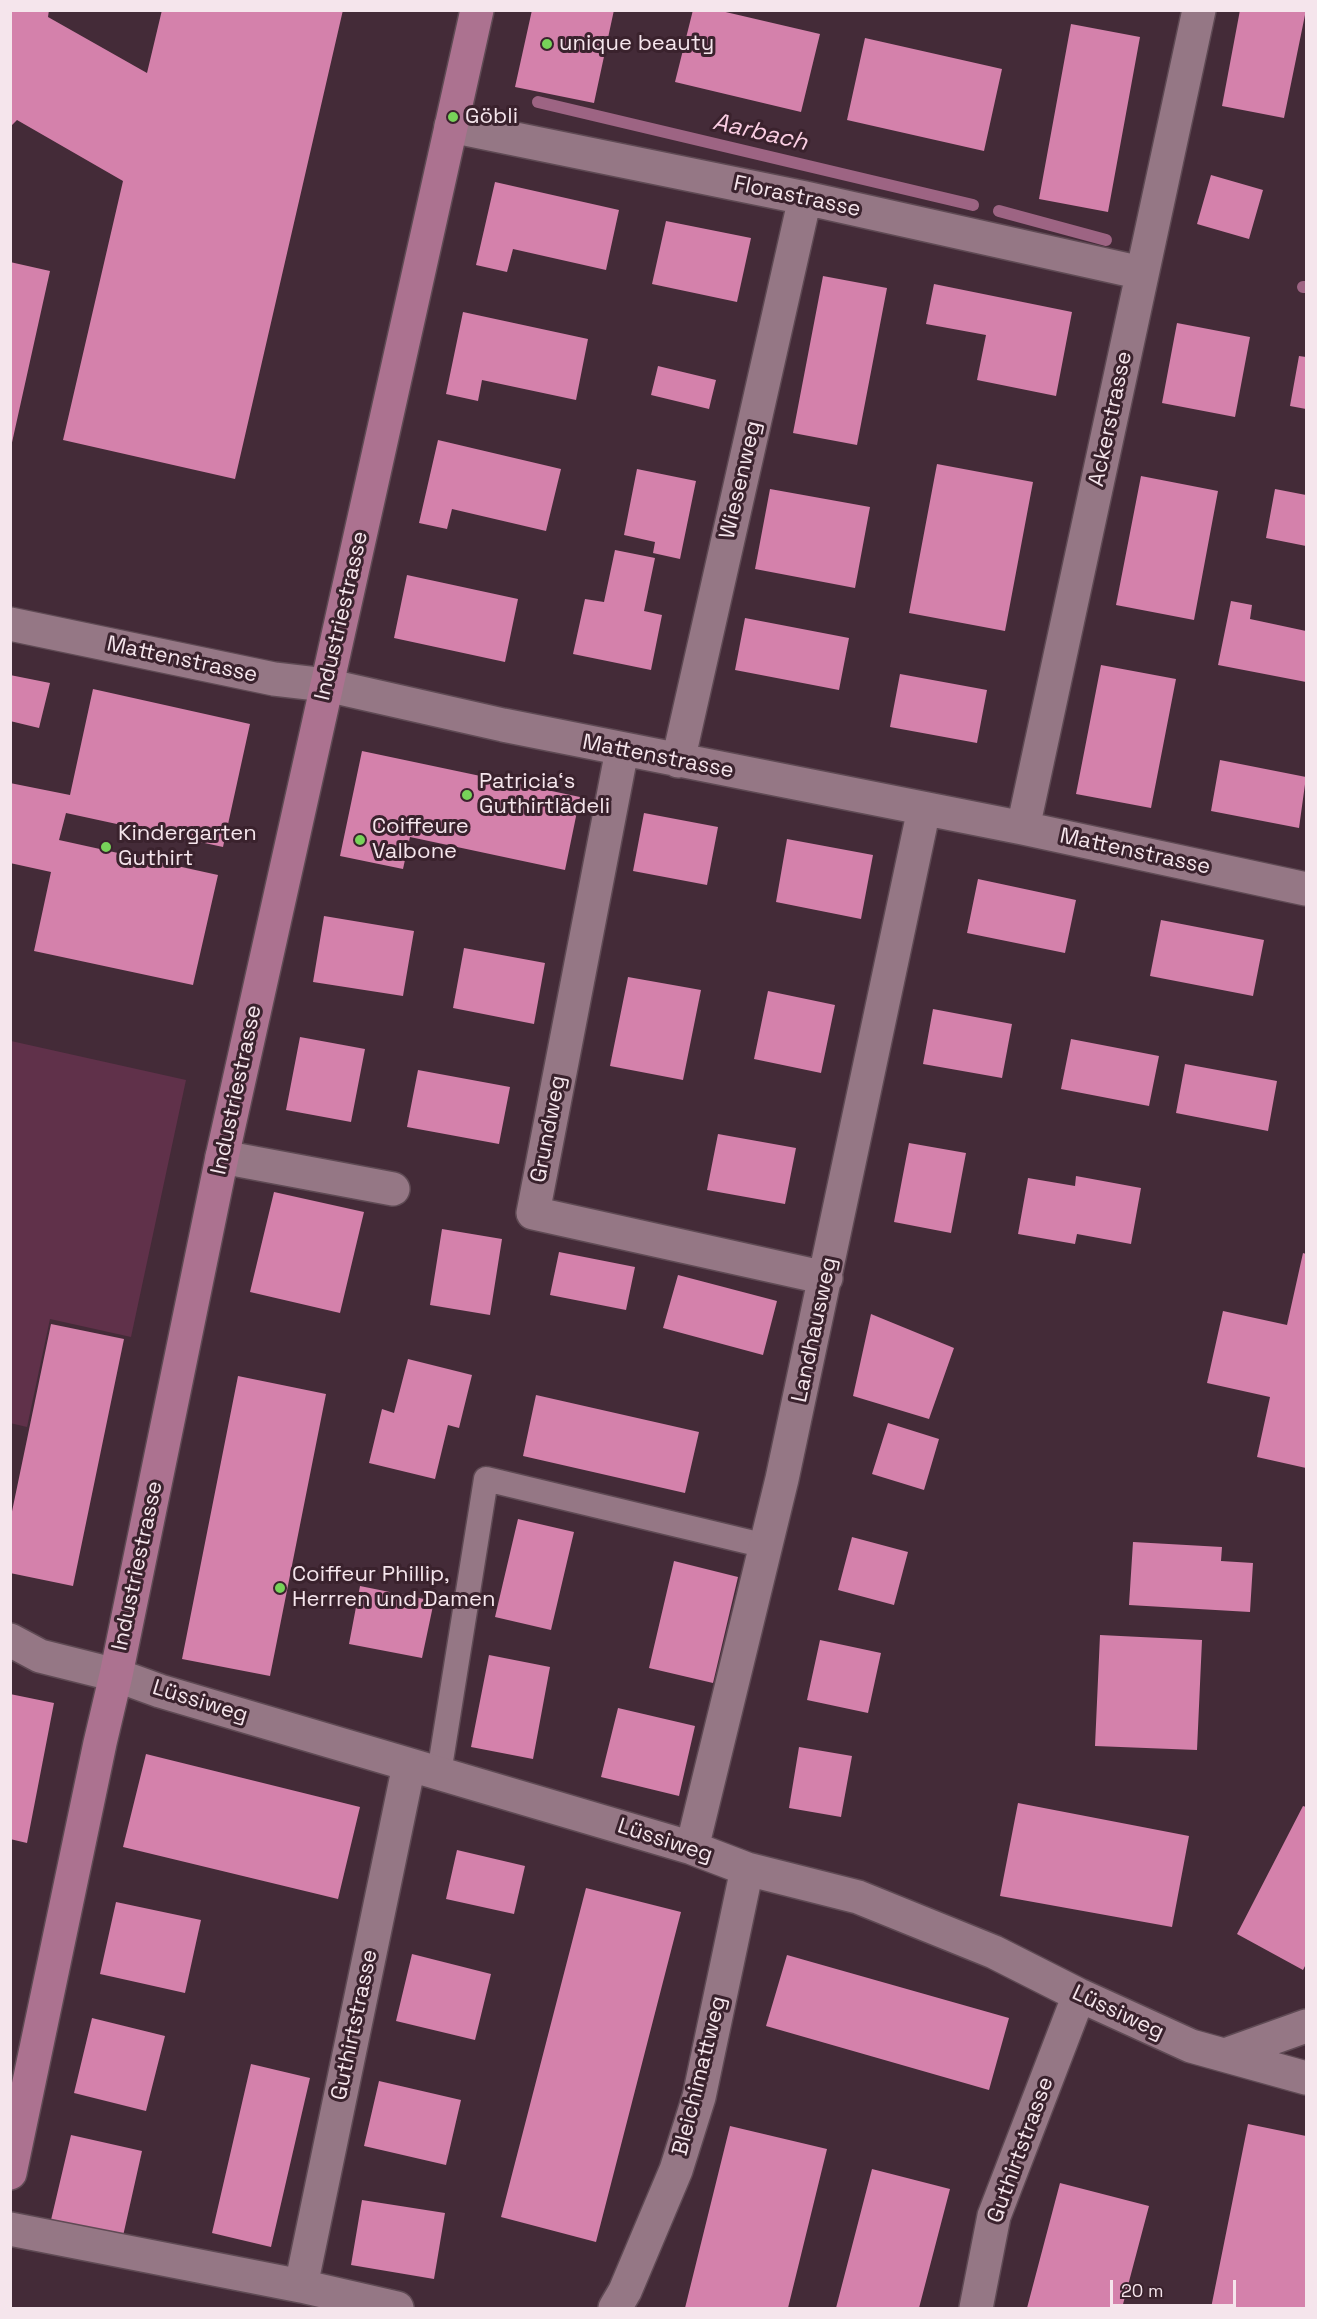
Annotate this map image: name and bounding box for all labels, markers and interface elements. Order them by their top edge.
place label: unique beauty [559,31,714,57]
marker: unique beauty [540,37,554,51]
place label: Göbli [465,104,518,130]
water label: Aarbach [710,108,810,158]
marker: Göbli [446,110,460,124]
street label: Florastrasse [731,171,863,223]
street label: Ackerstrasse [1084,349,1138,489]
street label: Wiesenweg [715,418,767,542]
street label: Industriestrasse [310,529,374,703]
street label: Mattenstrasse [104,631,260,689]
street label: Mattenstrasse [580,729,736,785]
place label: Patricia‘s Guthirtlädeli [479,769,610,820]
marker: Patricia‘s Guthirtlädeli [460,788,474,802]
place label: Coiffeure Valbone [372,814,469,866]
place label: Kindergarten Guthirt [118,821,257,872]
street label: Mattenstrasse [1057,823,1213,881]
marker: Coiffeure Valbone [353,833,367,847]
marker: Kindergarten Guthirt [99,840,113,854]
street label: Industriestrasse [206,1003,268,1177]
street label: Grundweg [526,1073,572,1185]
street label: Landhausweg [787,1255,843,1405]
street label: Industriestrasse [107,1479,169,1653]
place label: Coiffeur Phillip, Herrren und Damen [292,1562,496,1614]
marker: Coiffeur Phillip, Herrren und Damen [273,1581,287,1595]
street label: Lüssiweg [149,1675,251,1729]
street label: Lüssiweg [614,1813,716,1869]
street label: Guthirtstrasse [326,1947,384,2103]
street label: Lüssiweg [1068,1980,1168,2046]
street label: Bleichimattweg [667,1993,733,2159]
street label: Guthirtstrasse [982,2073,1060,2227]
scale bar [1113,2268,1239,2306]
text: 20 m [1121,2279,1164,2302]

